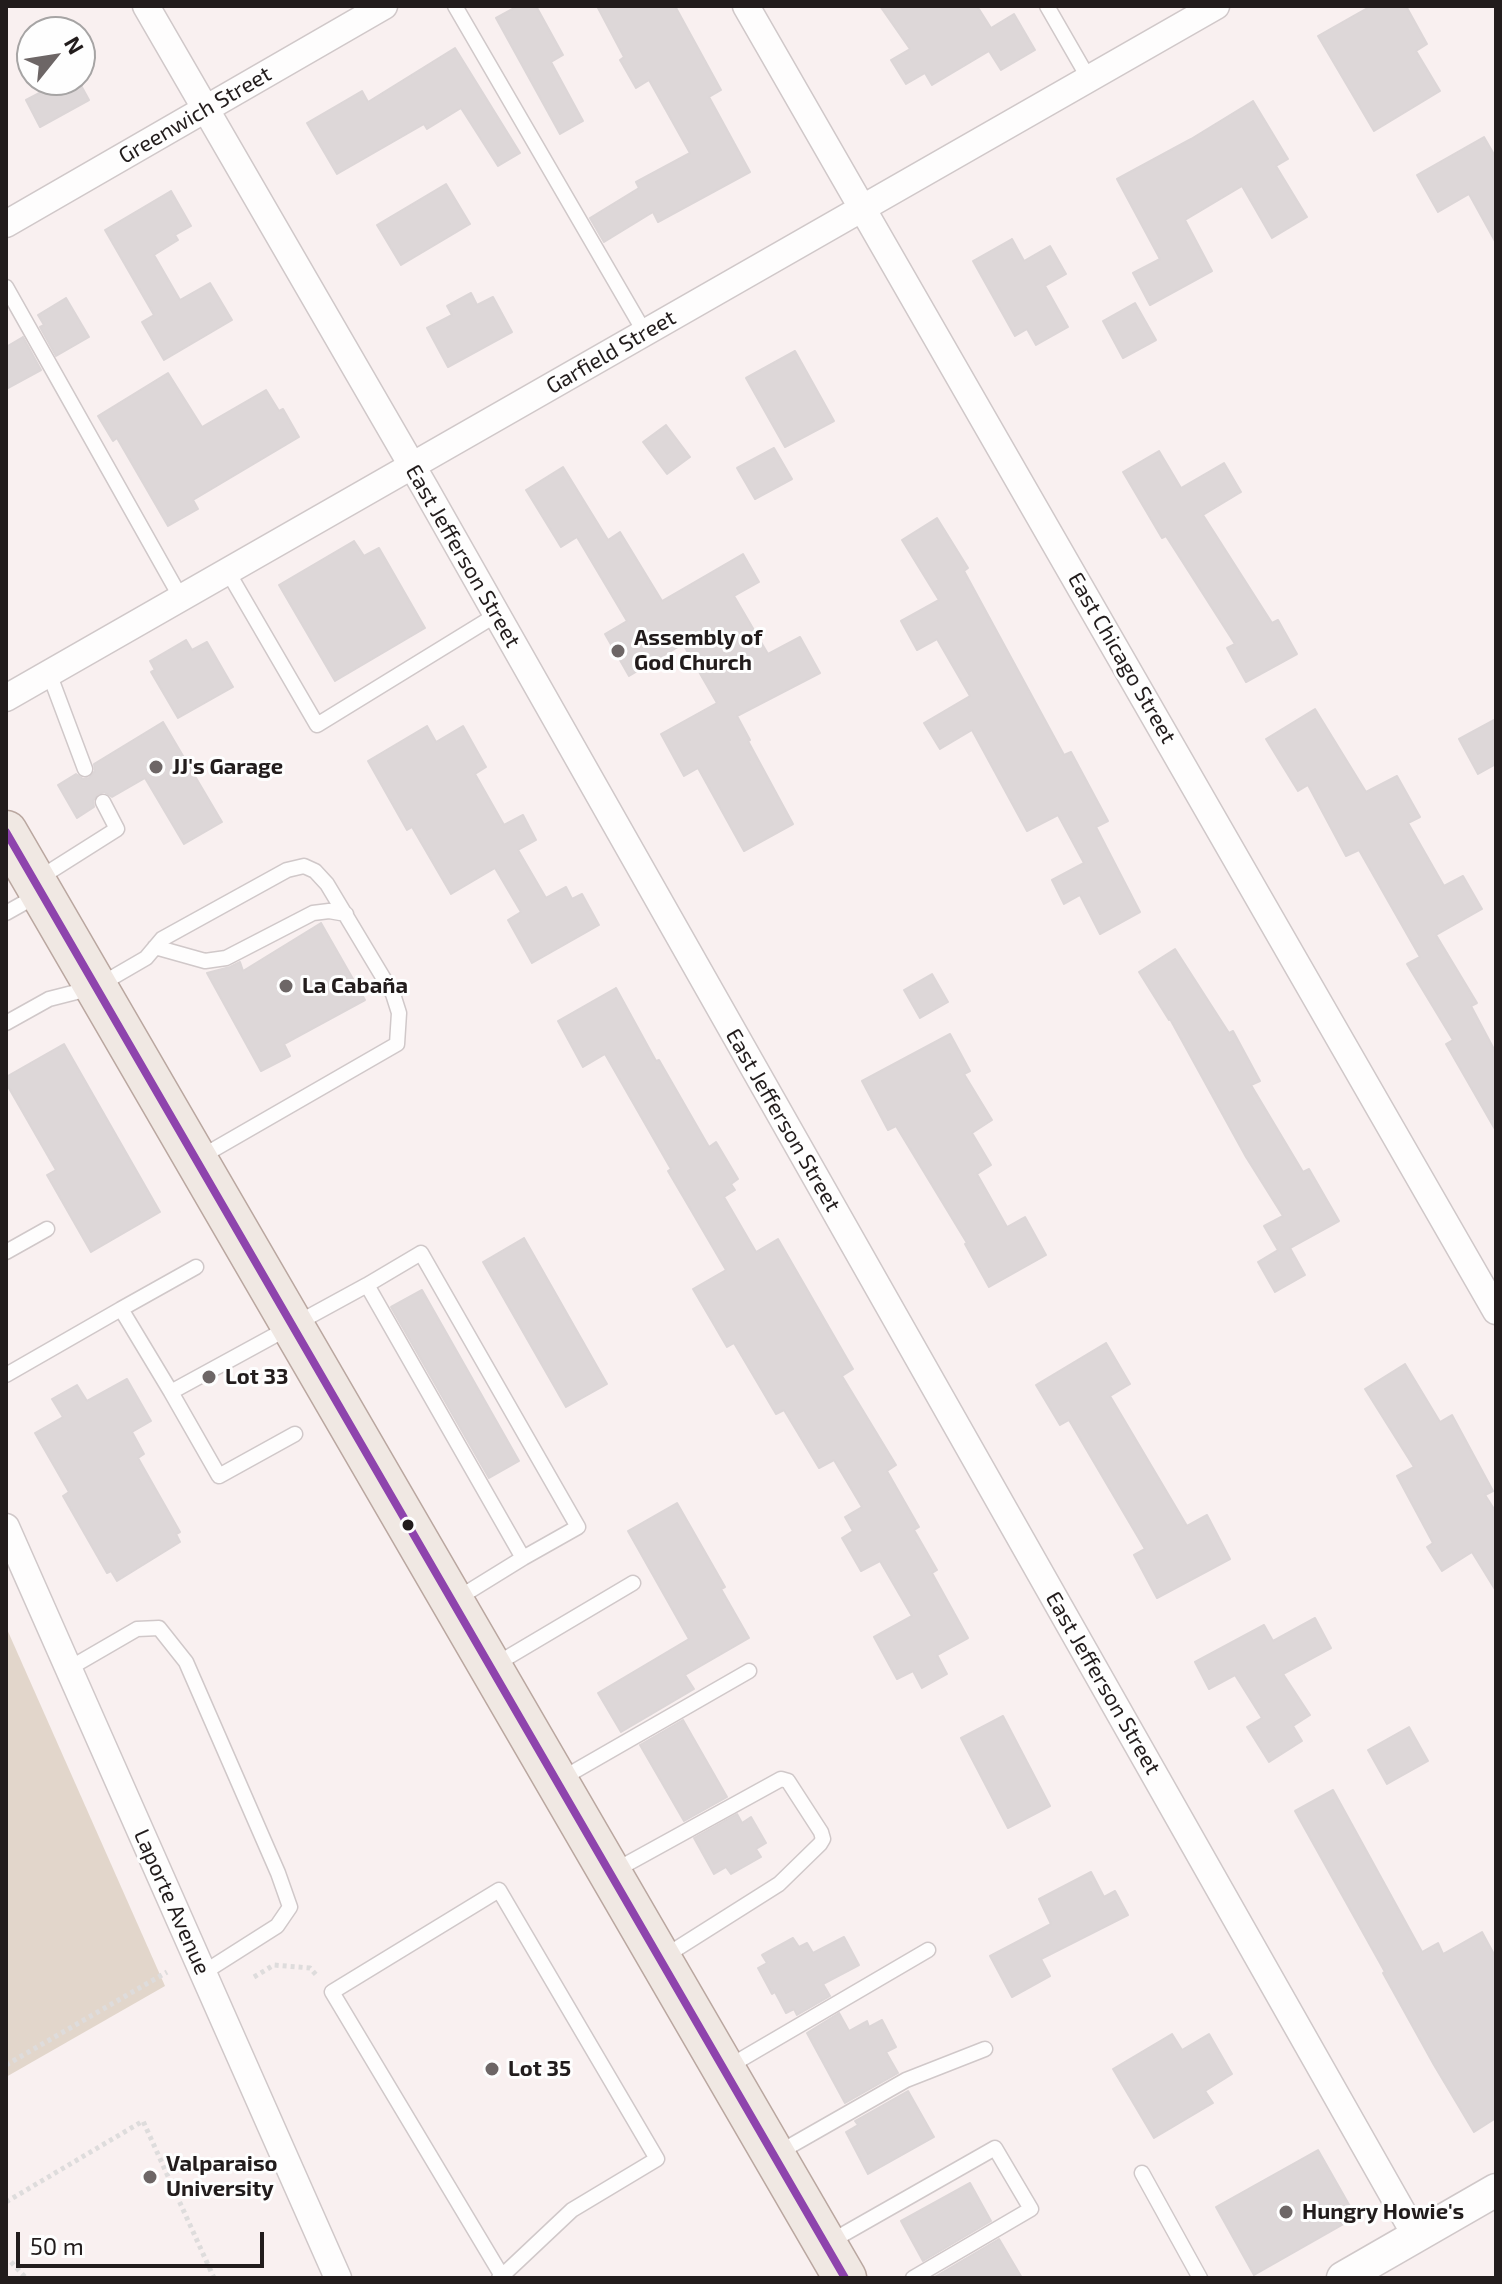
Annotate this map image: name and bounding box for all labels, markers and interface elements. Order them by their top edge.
north arrow [16,16,96,96]
text: N [60,32,90,58]
street label: Greenwich Street [114,61,276,169]
street label: Garfield Street [542,304,680,400]
street label: East Jefferson Street [400,460,526,652]
street label: East Chicago Street [1062,568,1182,748]
place label: Assembly of God Church [634,625,762,676]
marker: Assembly of God Church [609,642,627,660]
place label: JJ's Garage [172,754,283,780]
marker: JJ's Garage [147,758,165,776]
place label: La Cabaña [302,973,408,999]
marker: La Cabaña [277,977,295,995]
street label: East Jefferson Street [720,1024,846,1216]
place label: Lot 33 [225,1364,288,1390]
marker: Lot 33 [200,1368,218,1386]
unlabelled marker [400,1517,416,1533]
street label: East Jefferson Street [1040,1587,1166,1779]
street label: Laporte Avenue [128,1825,216,1979]
place label: Lot 35 [508,2056,571,2082]
marker: Lot 35 [483,2060,501,2078]
place label: Valparaiso University [166,2151,278,2202]
marker: Valparaiso University [141,2168,159,2186]
place label: Hungry Howie's [1302,2199,1464,2225]
marker: Hungry Howie's [1277,2203,1295,2221]
scale bar [20,2216,268,2266]
text: 50 m [30,2231,84,2260]

